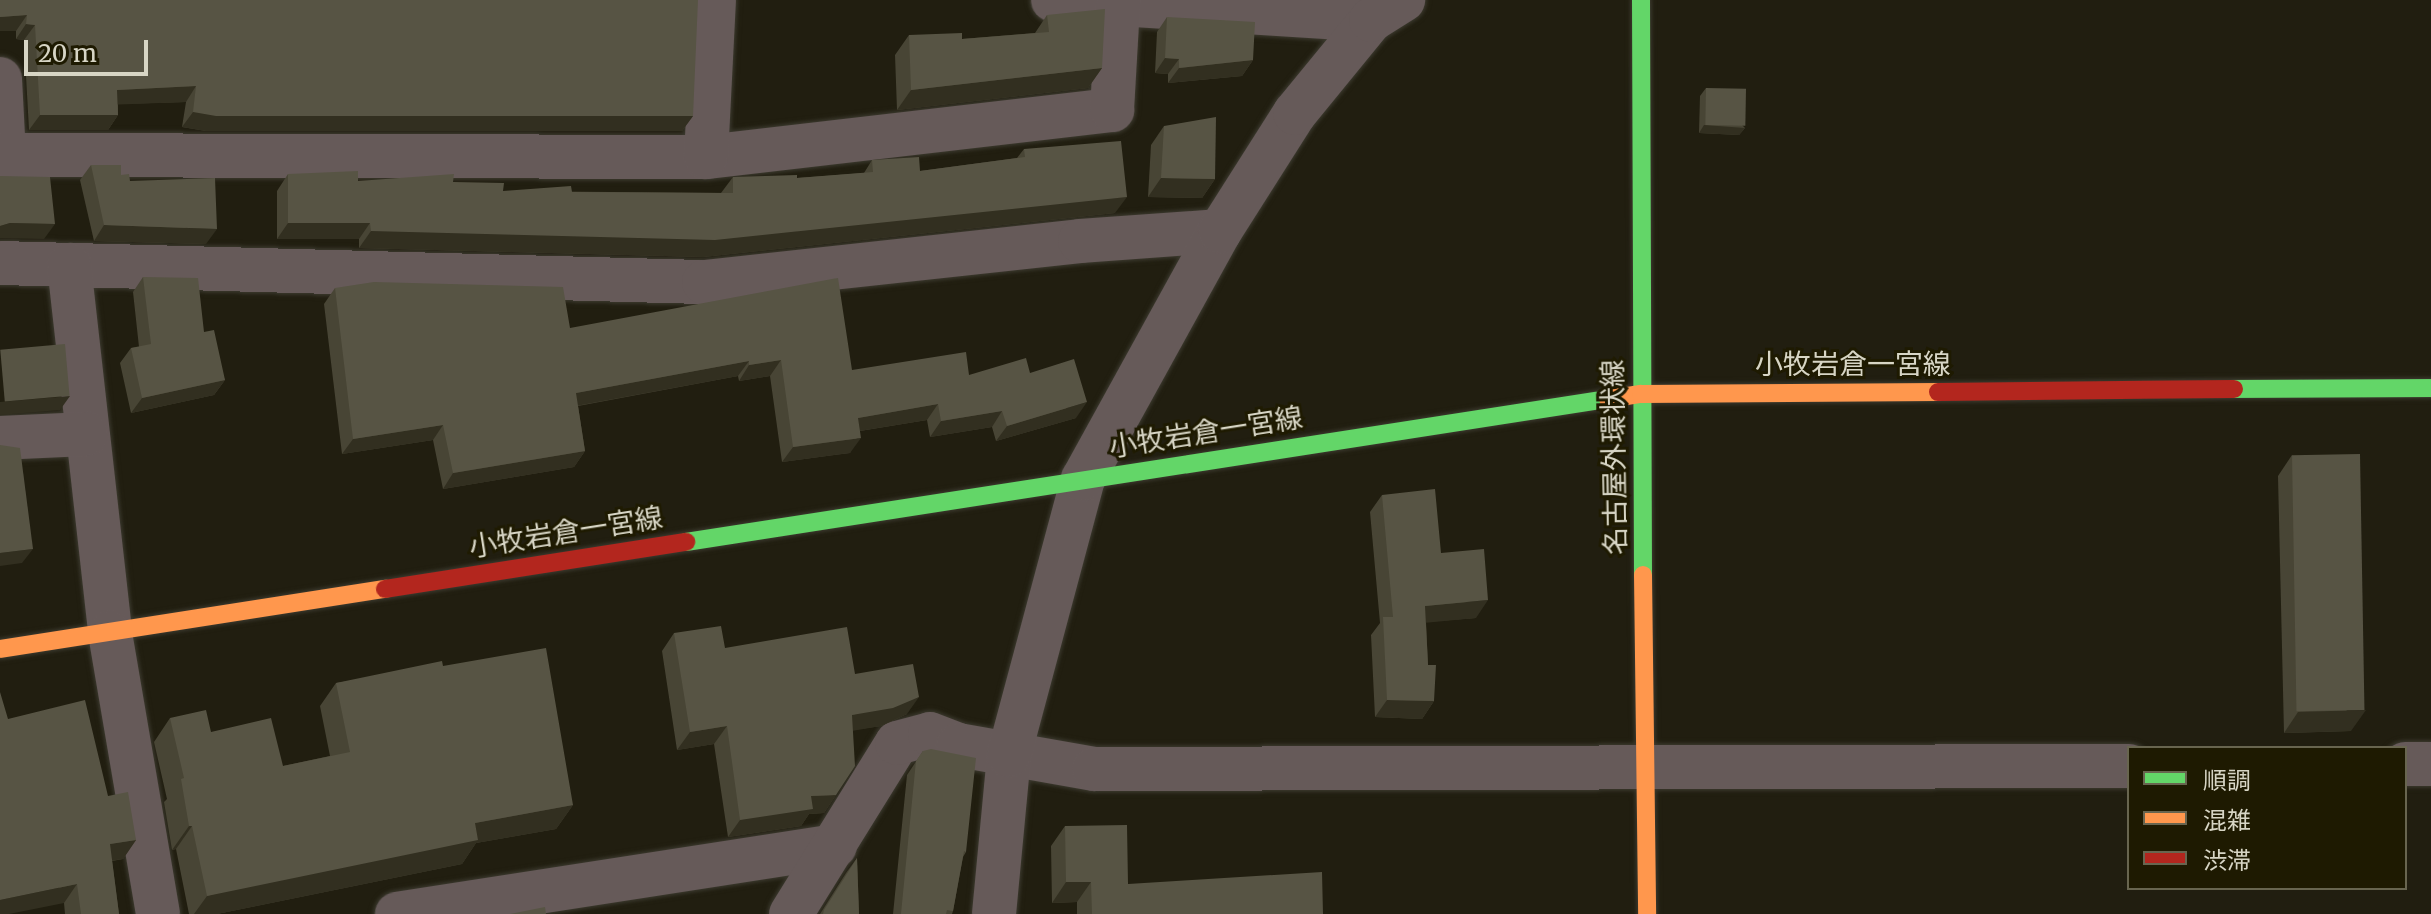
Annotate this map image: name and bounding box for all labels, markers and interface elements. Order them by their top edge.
scale bar [28,24,152,74]
text: 20 m [38,38,97,69]
street label: 小牧岩倉一宮線 [1755,347,1951,381]
street label: 名古屋外環状線 [1595,359,1633,555]
street label: 小牧岩倉一宮線 [1107,400,1305,464]
street label: 小牧岩倉一宮線 [467,500,665,564]
legend [2127,746,2407,890]
text: 順調 [2203,765,2251,796]
text: 混雑 [2203,805,2251,836]
text: 渋滞 [2203,845,2251,876]

